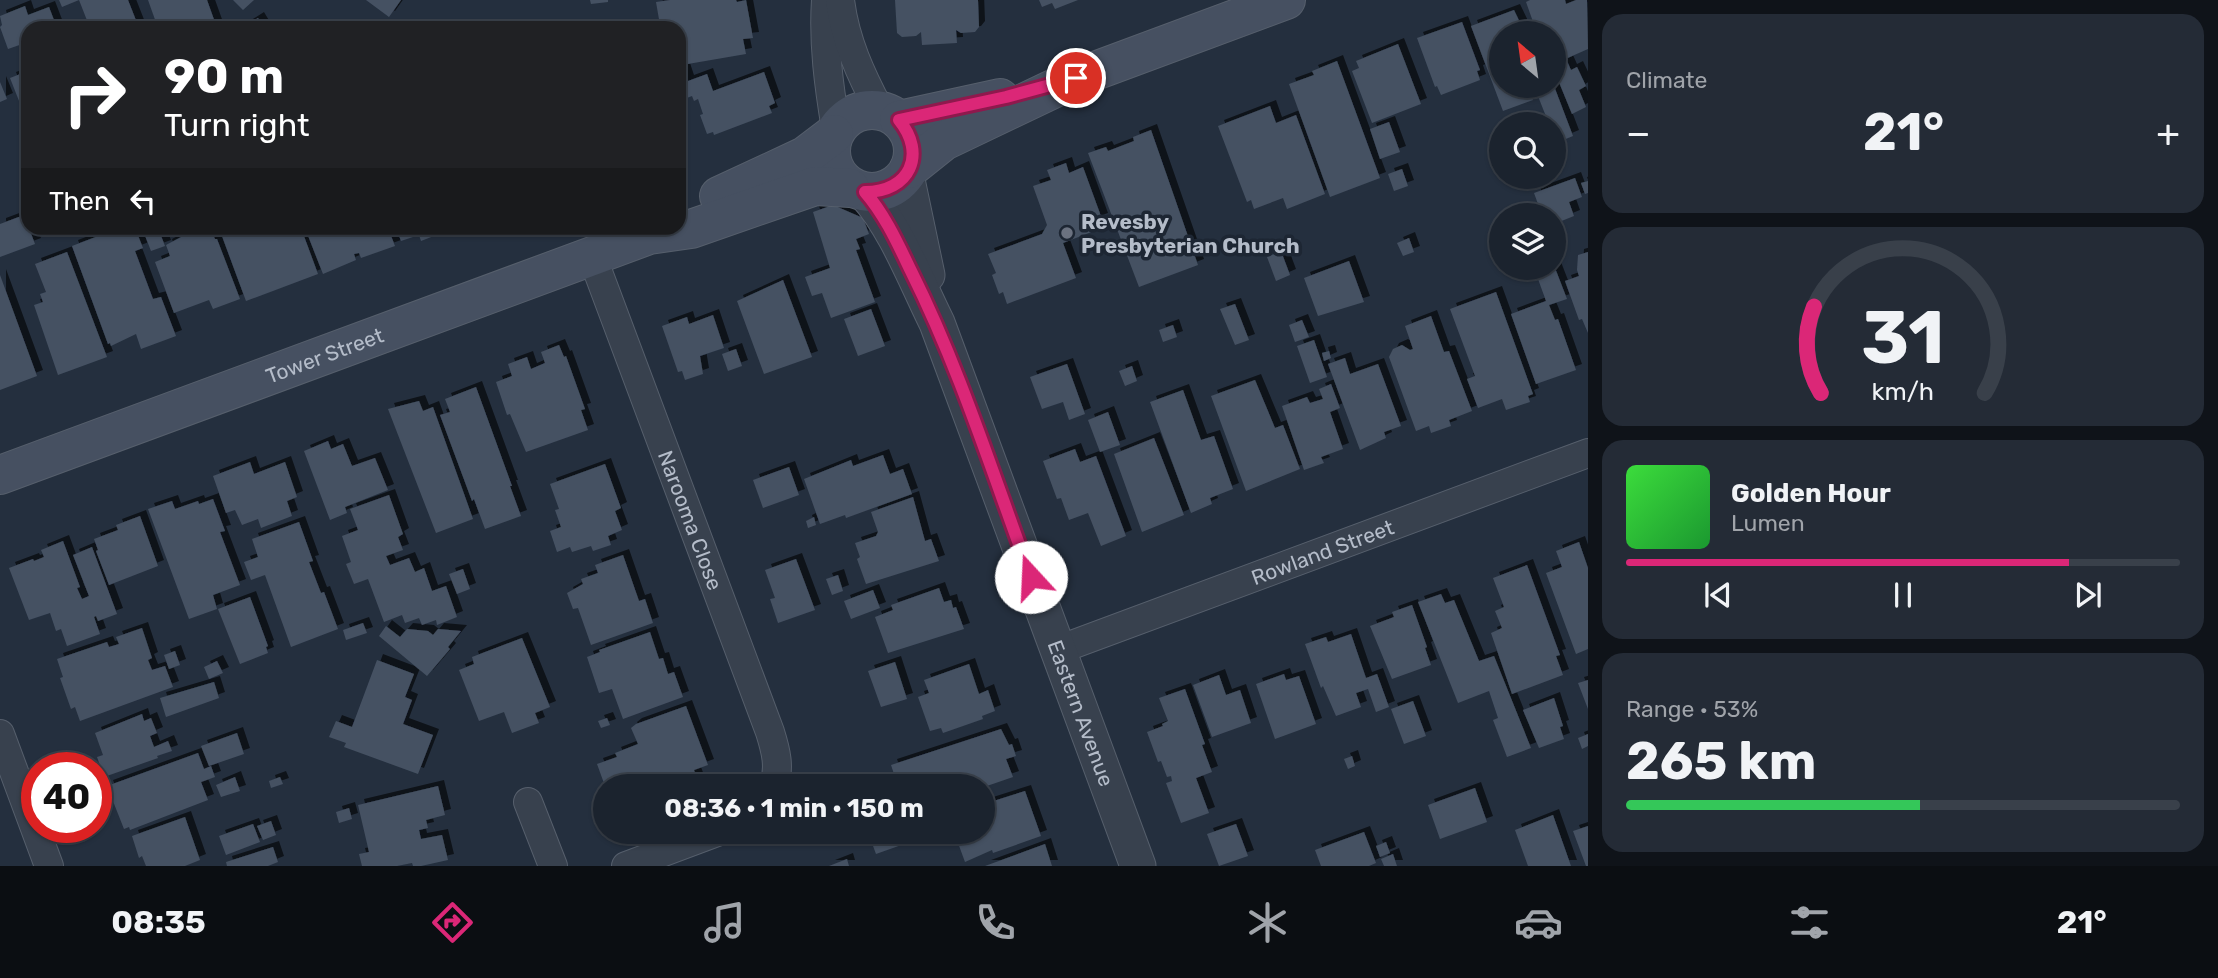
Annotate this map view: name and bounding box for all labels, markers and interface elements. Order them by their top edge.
north arrow [1489,21,1566,98]
map controls [1489,21,1566,280]
text: 90 m [164,47,284,105]
pin [1046,48,1106,108]
icon: right [49,49,140,140]
icon: arrive [1057,59,1095,97]
text: Climate [1626,66,1707,94]
text: 21° [1863,101,1944,163]
text: Turn right [164,106,309,144]
text: − [1626,110,1651,156]
text: + [2156,110,2180,156]
button: search [1489,112,1566,189]
icon: left [124,182,162,220]
text: Then [49,186,110,217]
button: layers [1489,203,1566,280]
place label: Revesby Presbyterian Church [1081,209,1300,258]
marker: Revesby Presbyterian Church [1059,225,1075,241]
text: 31 [1861,295,1945,381]
street label: Tower Street [262,322,387,388]
text: km/h [1872,376,1934,405]
street label: Narooma Close [653,447,728,593]
text: Golden Hour [1731,478,1891,509]
text: Lumen [1731,509,1805,537]
street label: Rowland Street [1248,514,1397,590]
position arrow [994,540,1068,614]
icon: previous [1699,576,1737,614]
icon: pause [1884,576,1922,614]
icon: next [2069,576,2107,614]
street label: Eastern Avenue [1043,637,1120,790]
text: Range · 53% [1626,695,1758,723]
text: 265 km [1626,730,1816,792]
speed limit sign: 40 [21,752,112,843]
text: 08:36 · 1 min · 150 m [664,793,924,824]
icon: directions [428,898,477,947]
icon: music [700,898,749,947]
icon: phone [971,898,1020,947]
icon: climate [1243,898,1292,947]
icon: car [1514,898,1563,947]
icon: filters [1785,898,1834,947]
text: 08:35 [111,903,206,941]
text: 21° [2057,903,2107,941]

